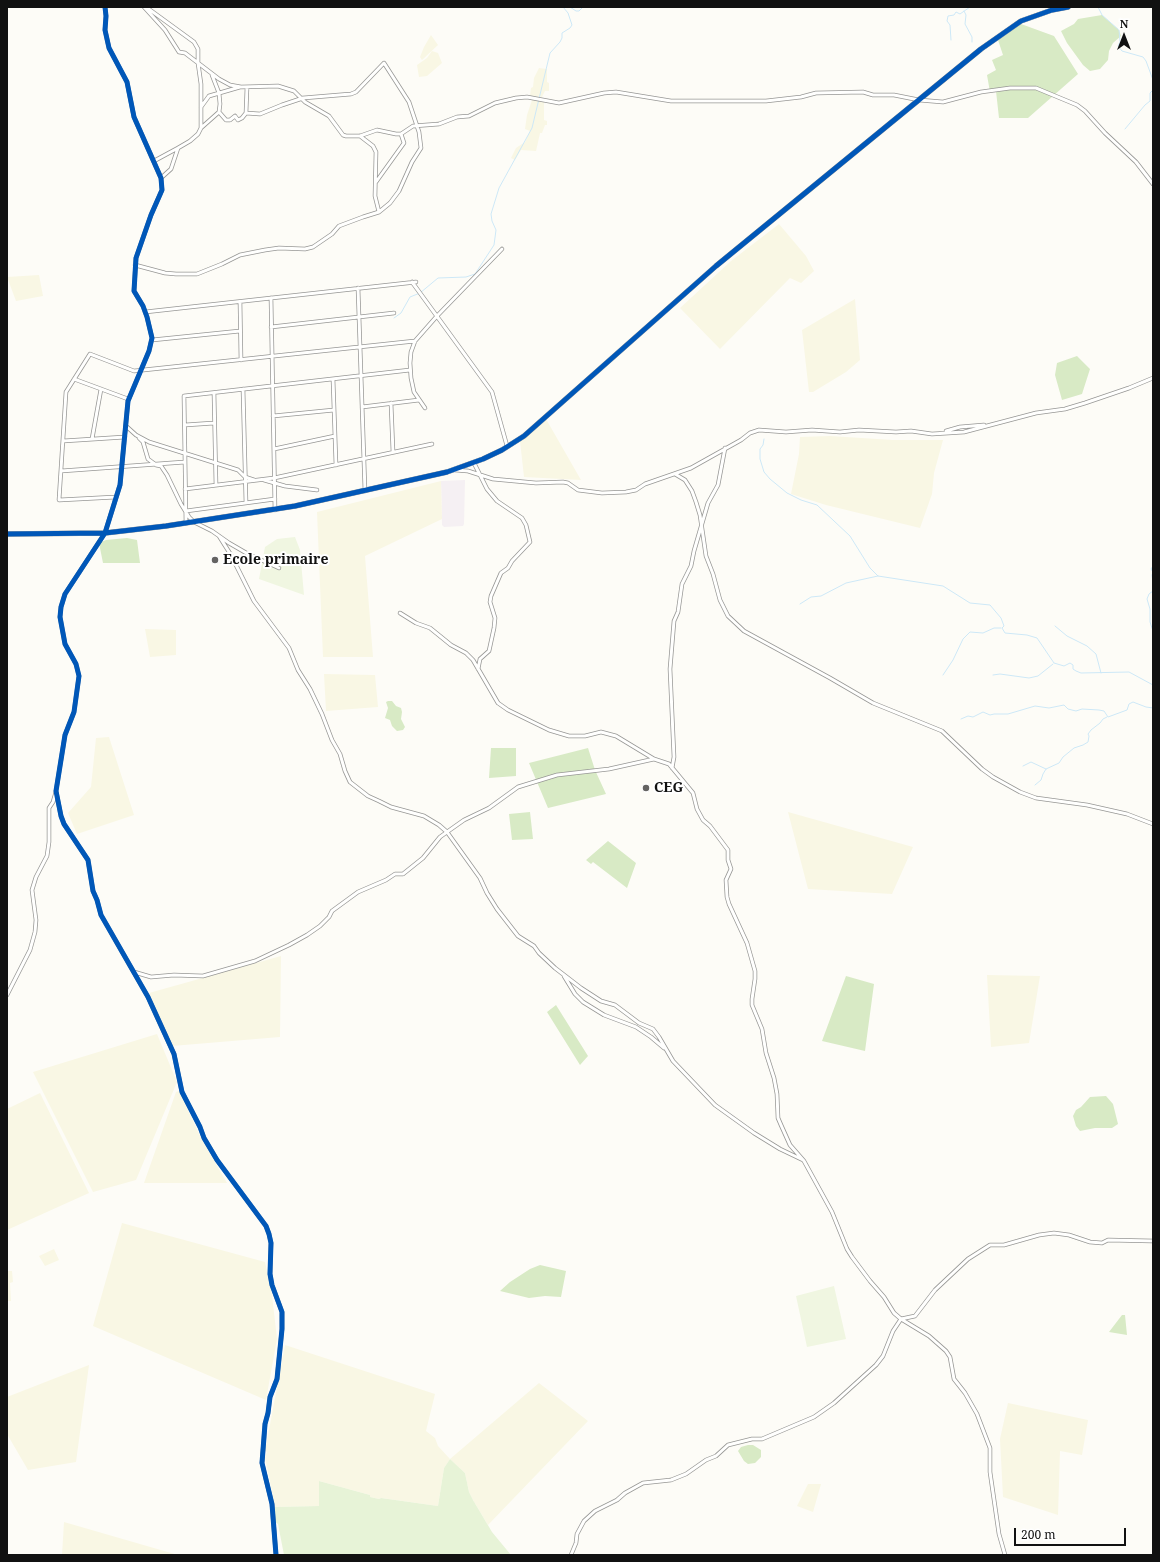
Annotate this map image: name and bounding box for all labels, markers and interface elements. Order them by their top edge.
north arrow [1104,16,1144,56]
text: N [1120,16,1128,31]
place label: Ecole primaire [223,552,328,568]
marker: Ecole primaire [210,555,220,565]
place label: CEG [654,780,683,796]
marker: CEG [641,783,651,793]
scale bar [1016,1520,1128,1546]
text: 200 m [1021,1526,1056,1543]

